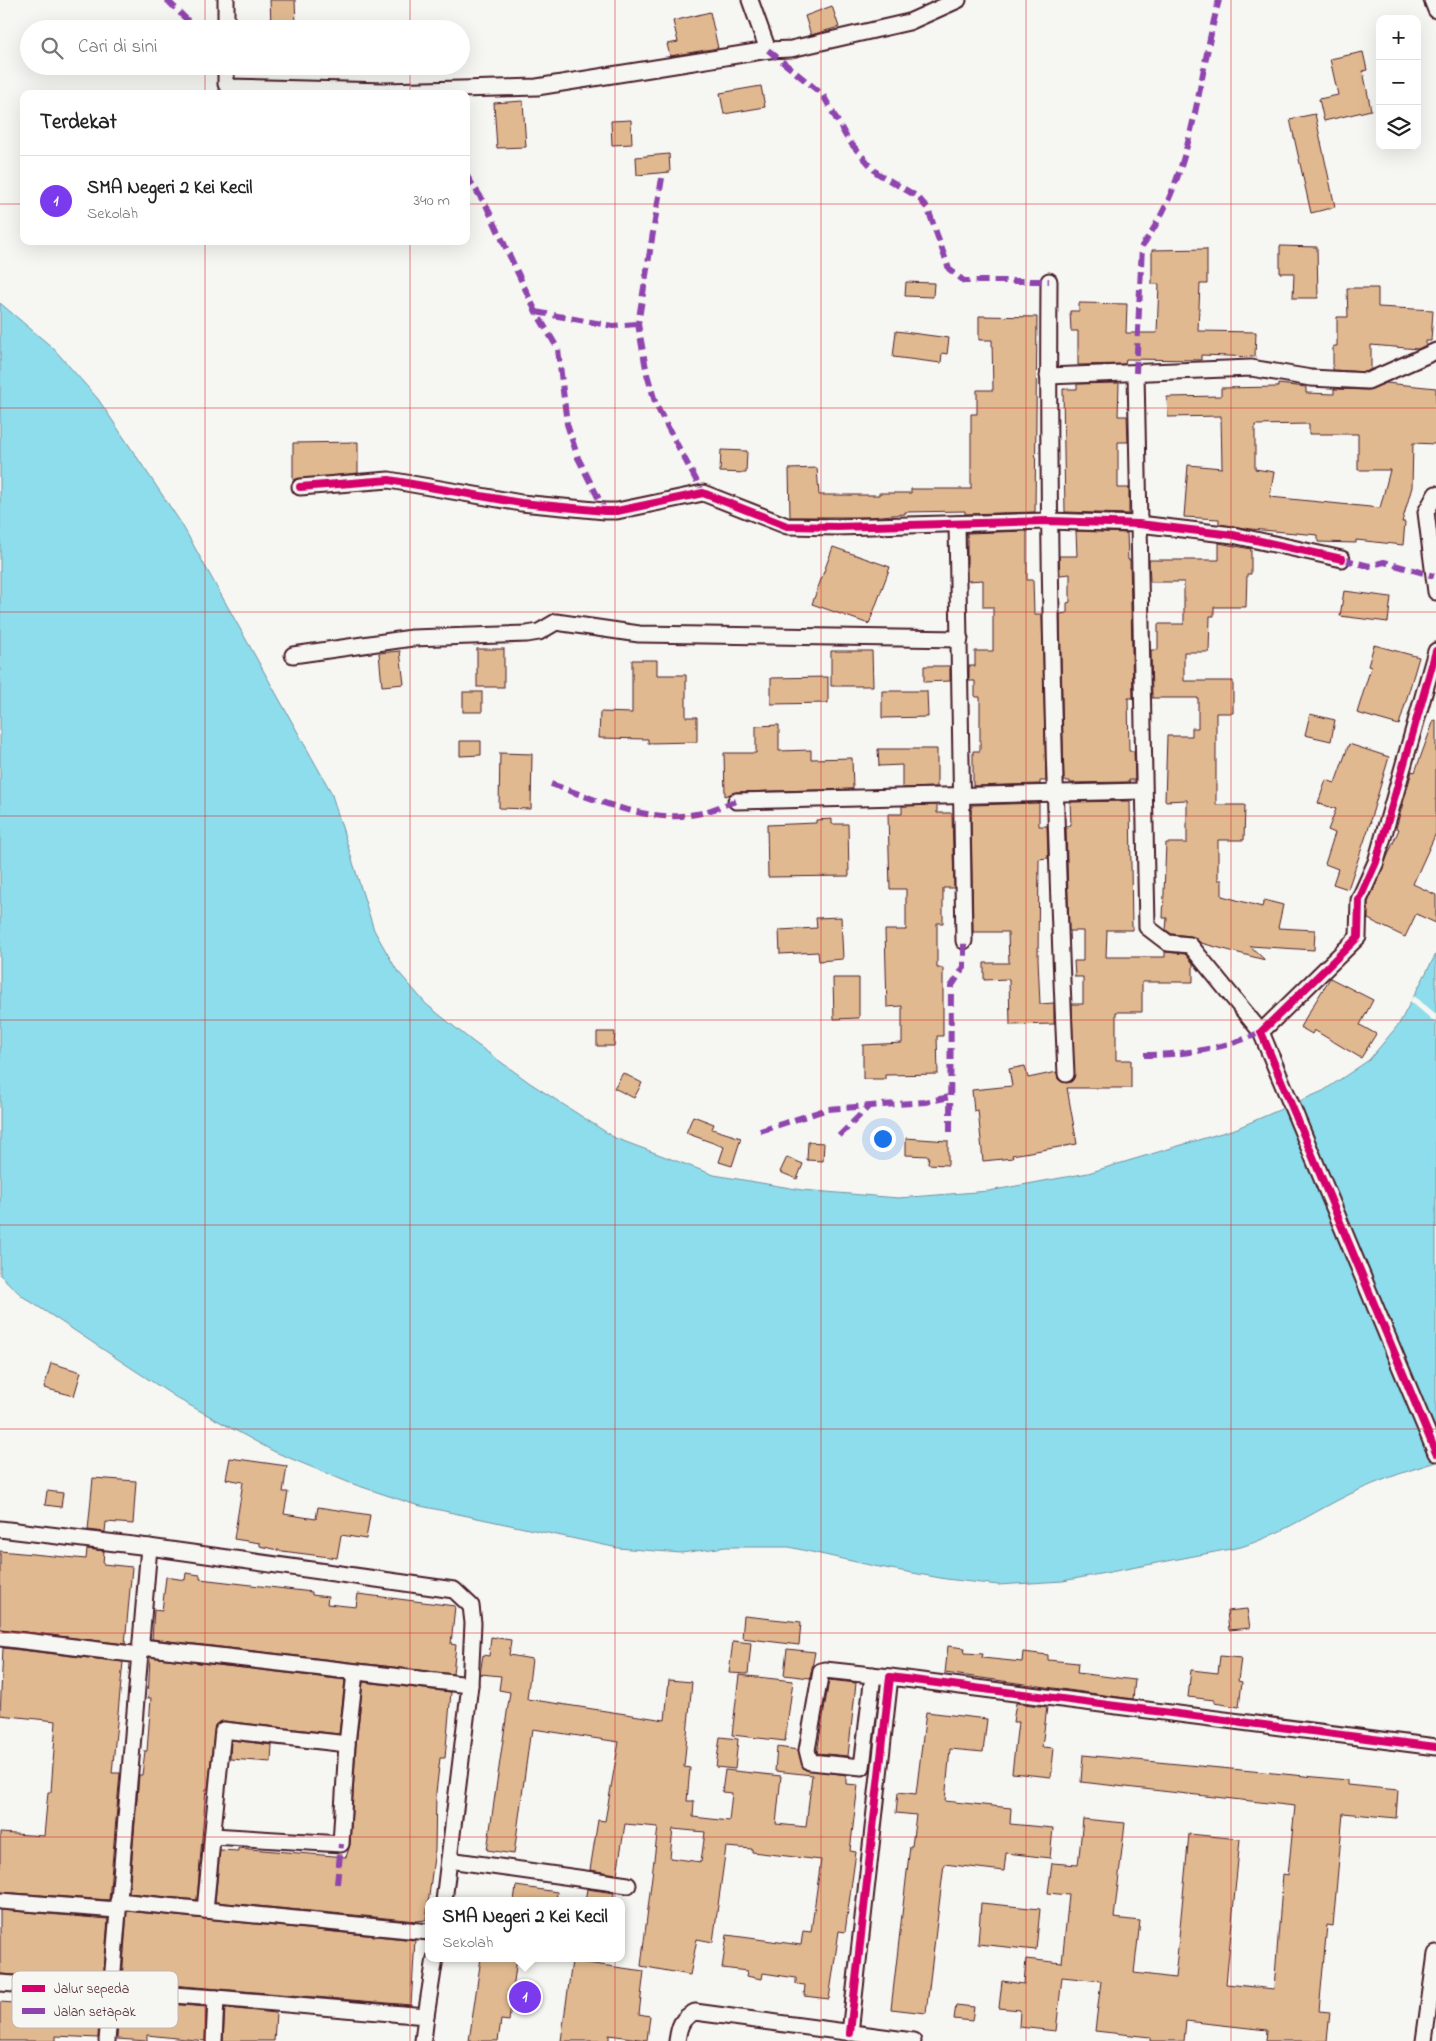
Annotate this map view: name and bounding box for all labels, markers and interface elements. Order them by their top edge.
map controls [1376,15,1421,150]
button: + [1376,15,1421,60]
search box [20,20,470,75]
icon: search [38,34,66,62]
text: Cari di sini [78,34,157,61]
button: − [1376,60,1421,105]
button: layers [1376,105,1421,150]
text: Terdekat [40,108,117,138]
text: SMA Negeri 2 Kei Kecil [87,175,253,202]
text: 1 [53,189,59,213]
text: 340 m [413,189,450,213]
text: Sekolah [87,202,138,226]
your location [870,1126,896,1152]
popup [425,1897,625,1962]
text: SMA Negeri 2 Kei Kecil [442,1904,608,1931]
text: Sekolah [442,1931,493,1955]
legend [12,1971,178,2028]
pin: 1 [509,1978,541,2016]
text: Jalur sepeda [54,1979,129,2000]
text: Jalan setapak [54,2002,137,2023]

